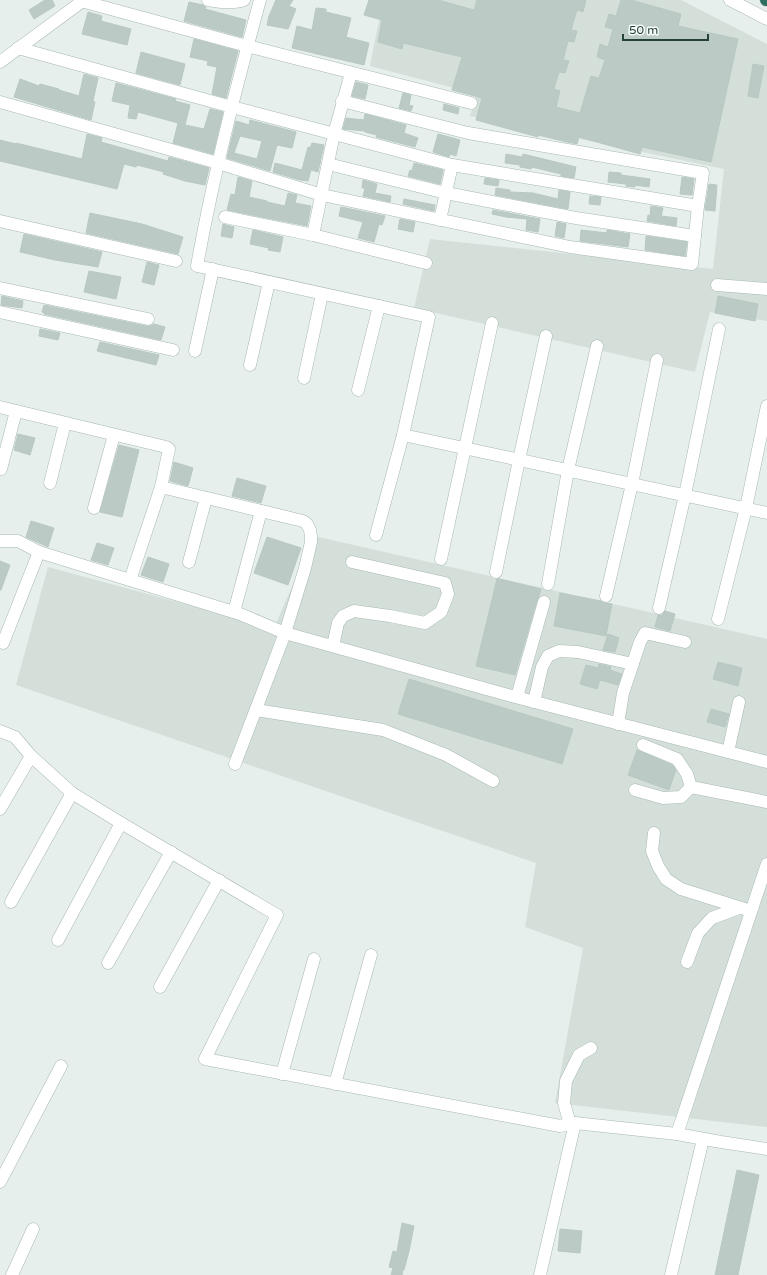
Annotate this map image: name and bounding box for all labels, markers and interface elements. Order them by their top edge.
scale bar [623,16,708,42]
text: 50 m [629,23,658,37]

